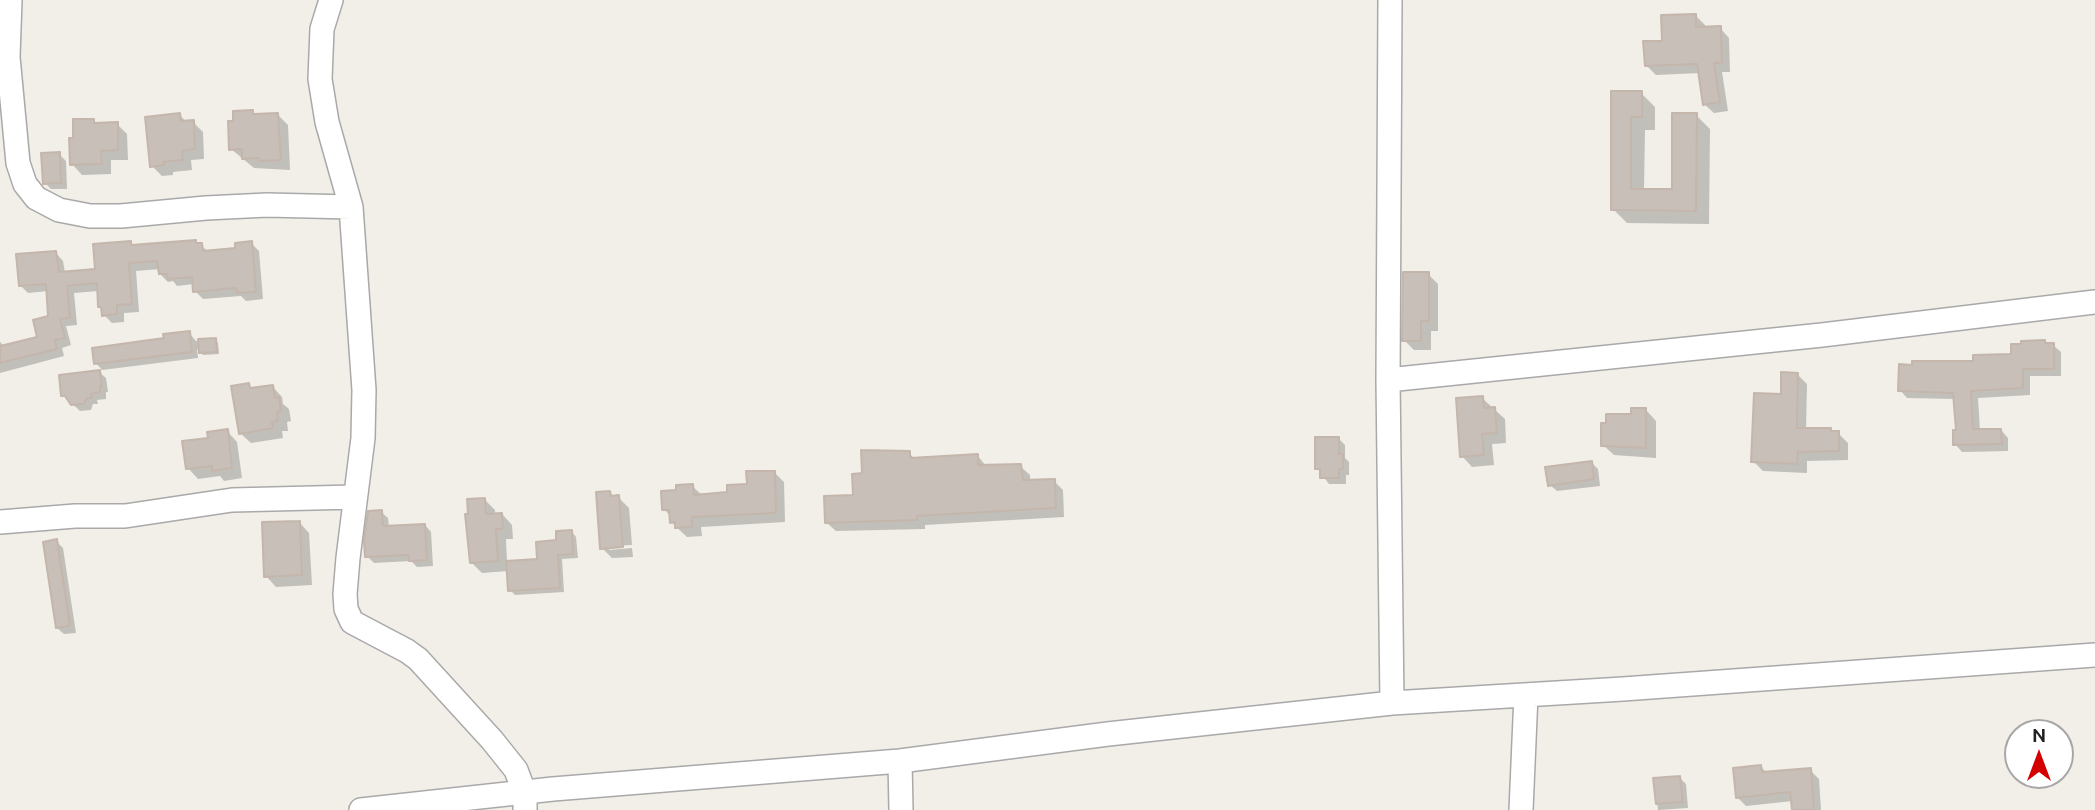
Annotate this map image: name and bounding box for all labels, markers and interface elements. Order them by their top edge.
north arrow [2004,719,2074,789]
text: N [2032,724,2046,746]

